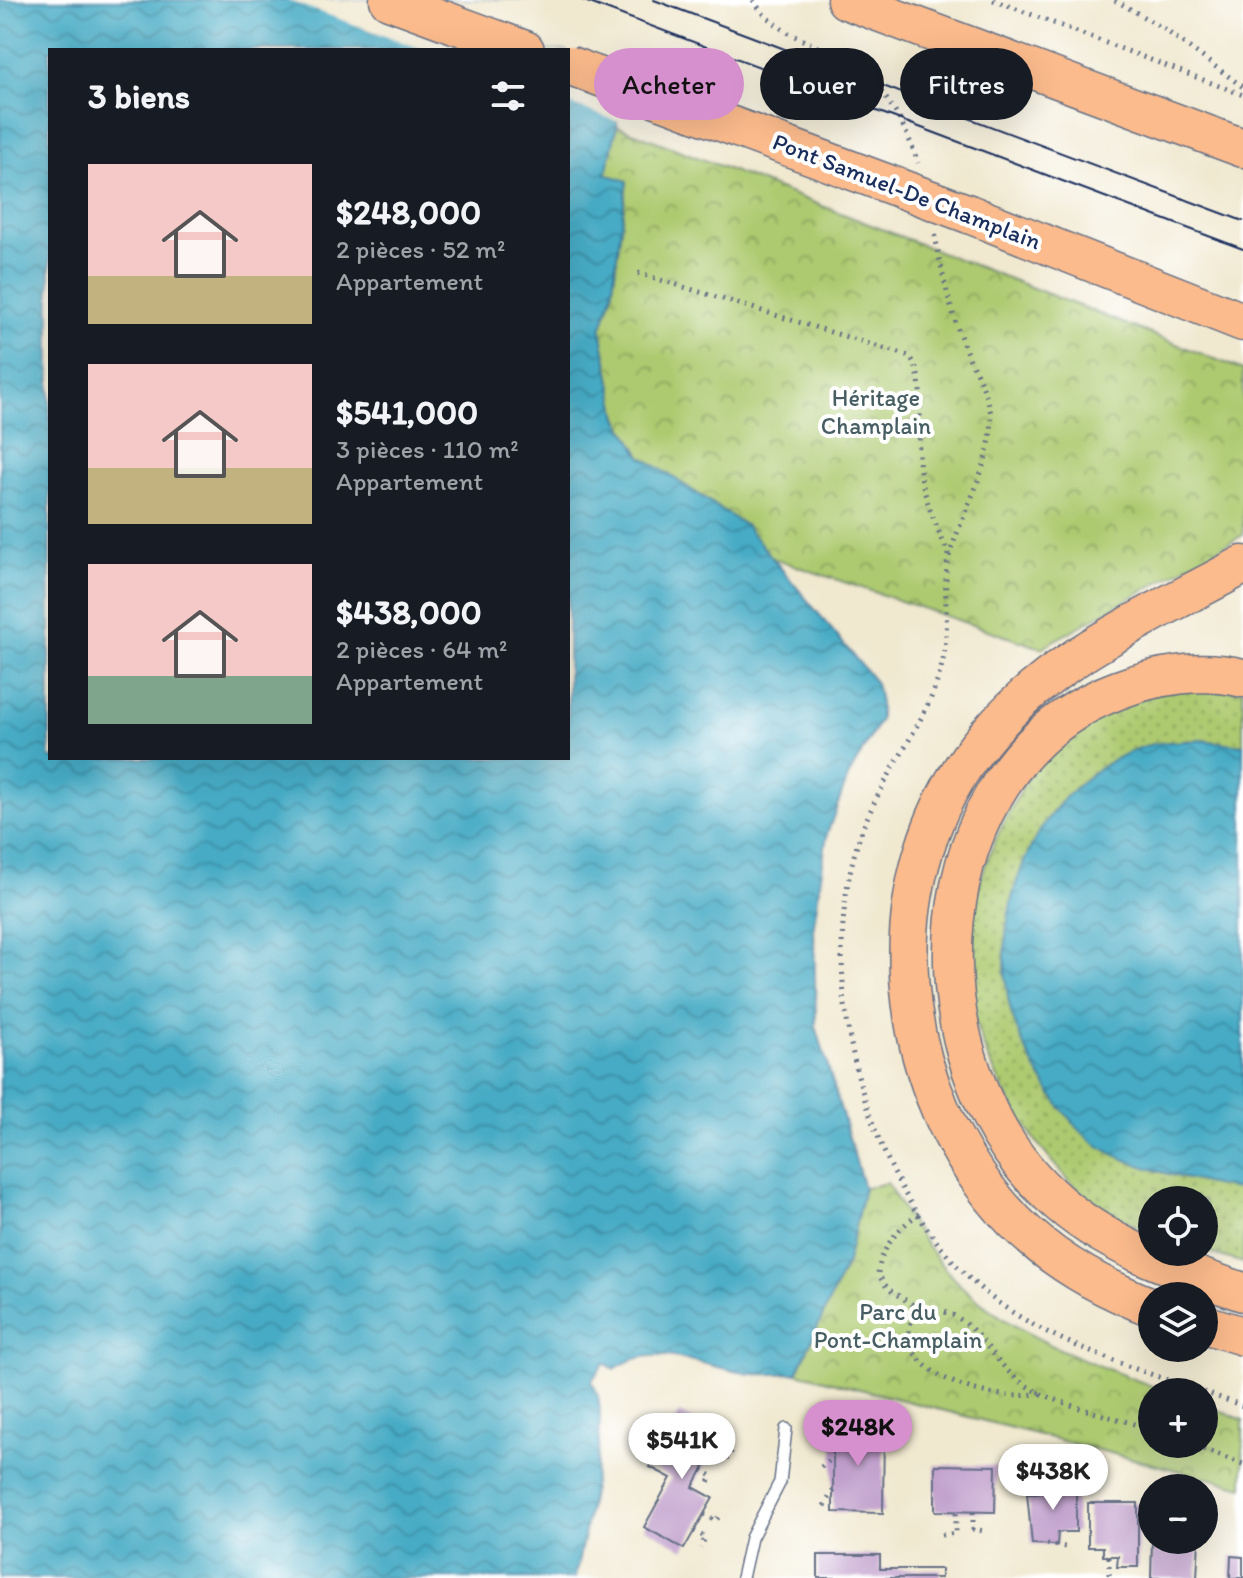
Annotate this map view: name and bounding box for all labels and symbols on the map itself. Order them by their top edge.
street label: Pont Samuel-De Champlain [769,126,1045,256]
park label: Héritage Champlain [821,383,931,440]
park label: Parc du Pont-Champlain [814,1297,983,1354]
pin: $248K [802,1400,914,1468]
pin: $541K [626,1413,738,1481]
pin: $438K [997,1444,1109,1512]

